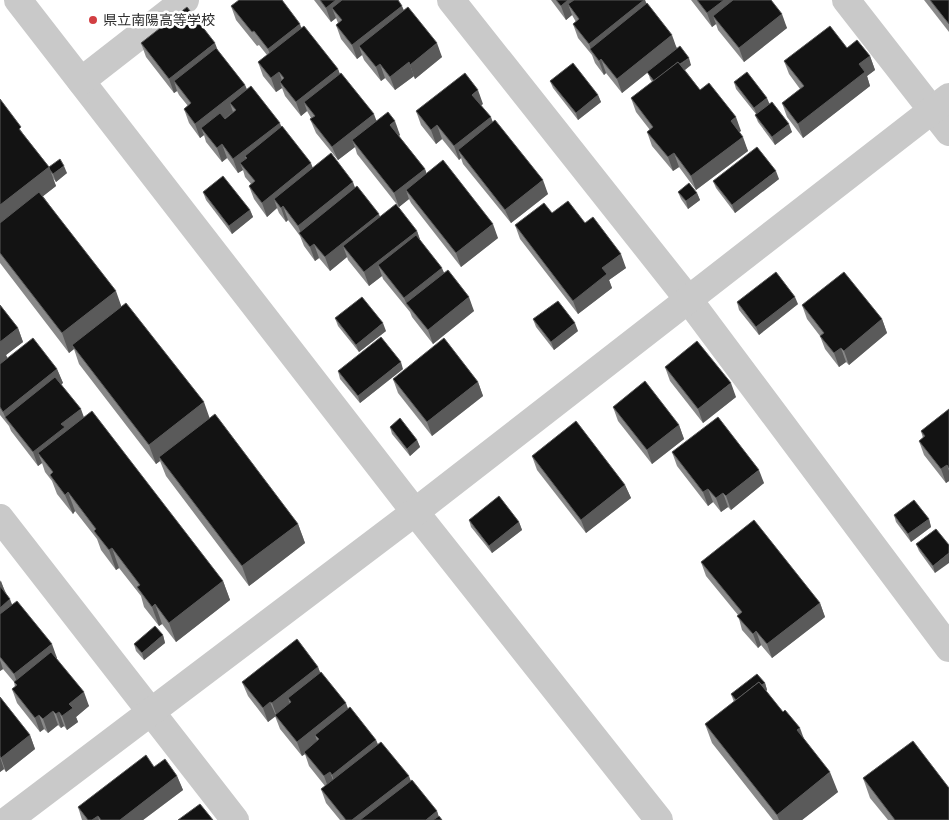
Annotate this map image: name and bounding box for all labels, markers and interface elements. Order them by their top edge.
place label: 県立南陽高等学校 [103,12,215,28]
marker: 県立南陽高等学校 [87,14,99,26]

